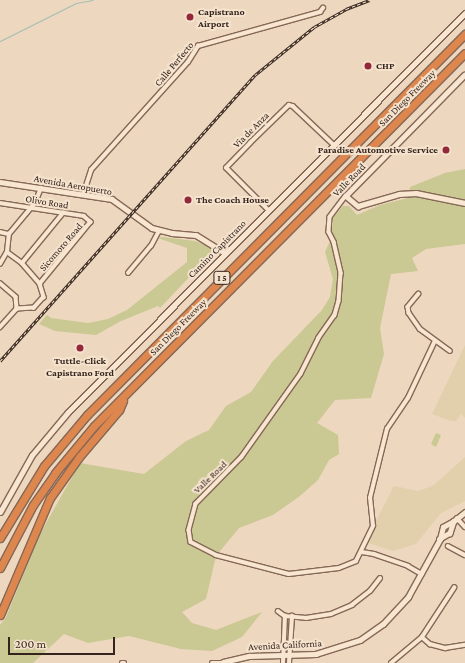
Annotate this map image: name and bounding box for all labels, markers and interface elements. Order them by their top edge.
place label: Capistrano Airport [198,5,245,28]
marker: Capistrano Airport [185,12,195,22]
street label: Calle Perfecto [152,39,196,89]
place label: CHP [376,60,394,72]
marker: CHP [363,61,373,71]
street label: San Diego Freeway [376,67,438,129]
street label: Via de Anza [230,109,272,151]
place label: Paradise Automotive Service [318,144,438,156]
marker: Paradise Automotive Service [441,145,451,155]
street label: Valle Road [330,161,368,199]
street label: Avenida Aeropuerto [33,172,113,198]
street label: Olivo Road [25,193,69,211]
place label: The Coach House [196,194,269,206]
marker: The Coach House [183,195,193,205]
street label: Camino Capistrano [185,217,249,281]
street label: Sicomoro Road [37,220,85,274]
road number: I 5 [213,271,231,285]
street label: San Diego Freeway [147,296,209,358]
marker: Tuttle-Click Capistrano Ford [75,343,85,353]
place label: Tuttle-Click Capistrano Ford [46,354,114,378]
street label: Valle Road [191,458,229,496]
scale bar [10,629,117,655]
text: 200 m [15,637,46,651]
street label: Avenida California [248,637,322,653]

